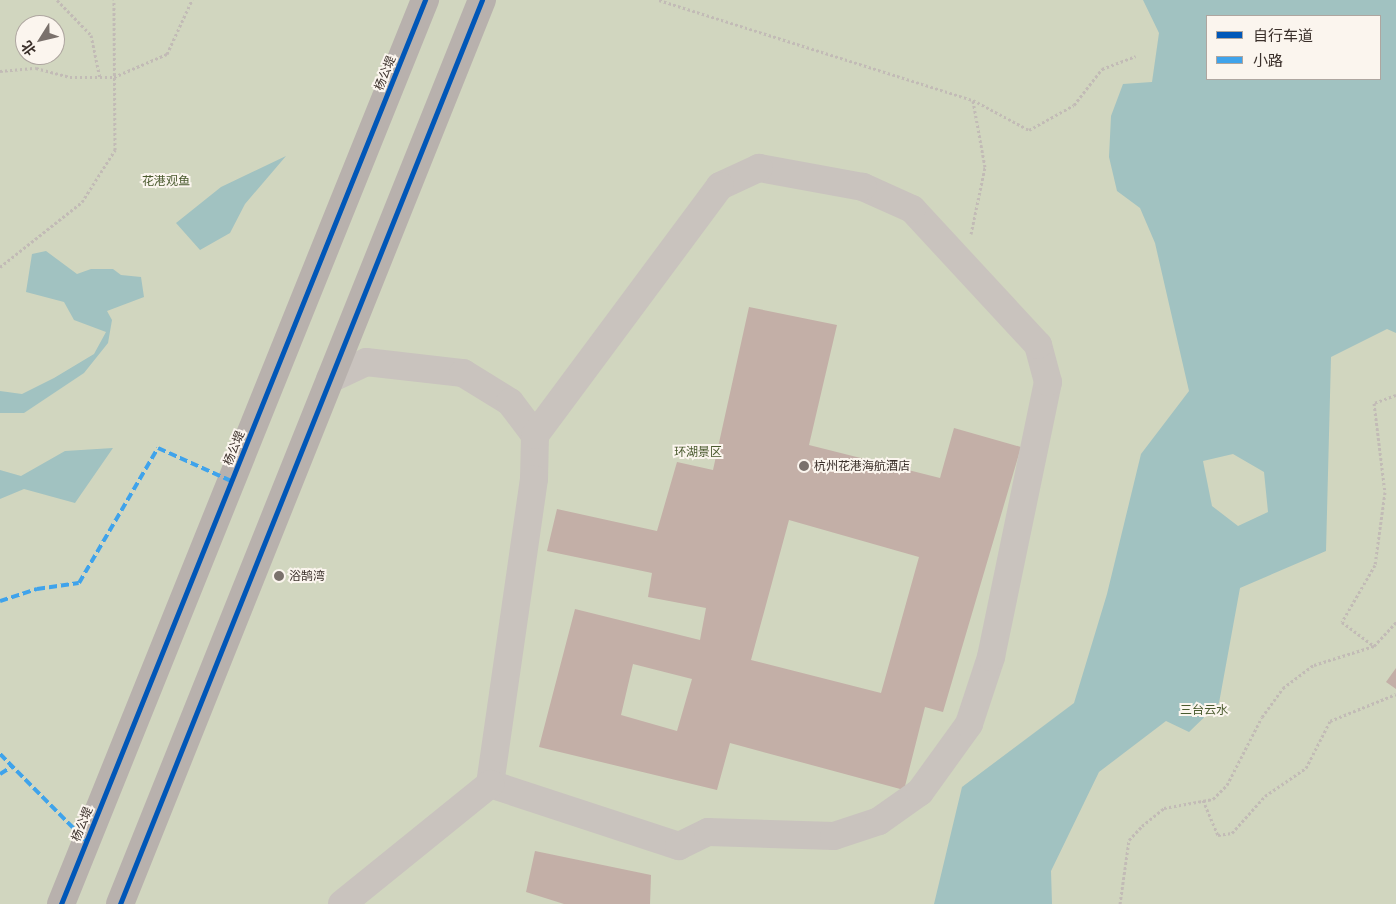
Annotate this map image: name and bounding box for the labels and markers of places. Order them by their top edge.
place label: 杭州花港海航酒店 [814,459,910,473]
marker: 杭州花港海航酒店 [798,460,810,472]
place label: 浴鹄湾 [289,569,325,583]
marker: 浴鹄湾 [273,570,285,582]

